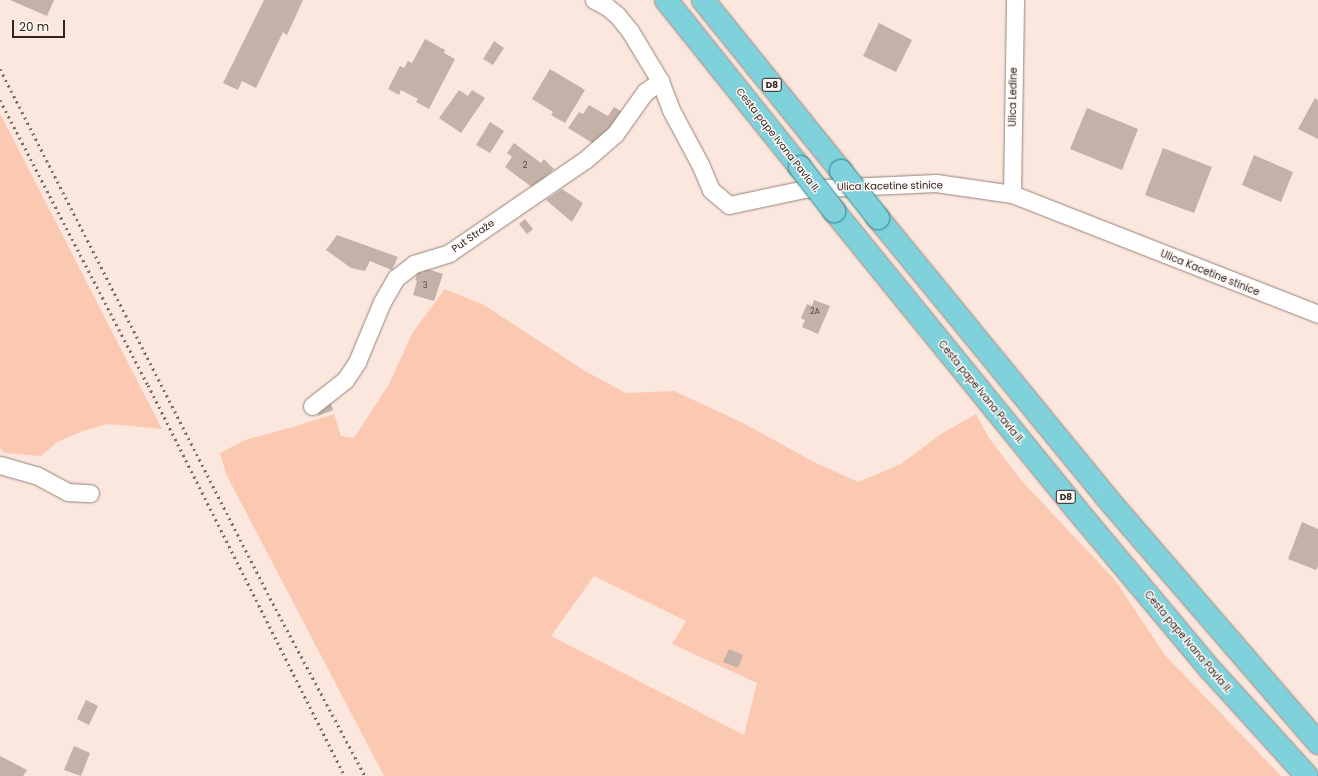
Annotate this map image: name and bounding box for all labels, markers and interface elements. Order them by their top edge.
scale bar [14,12,67,38]
text: 20 m [19,18,49,35]
street label: Ulica Ledine [1006,67,1020,127]
road number: D8 [761,78,783,92]
street label: Cesta pape Ivana Pavla II. [734,85,822,195]
house number: 2 [523,161,527,171]
street label: Ulica Kacetine stinice [837,179,943,193]
street label: Put Straže [449,217,497,255]
street label: Ulica Kacetine stinice [1159,248,1261,298]
house number: 3 [423,281,427,291]
house number: 2A [810,307,820,317]
street label: Cesta pape Ivana Pavla II. [936,338,1026,446]
road number: D8 [1055,490,1077,504]
street label: Cesta pape Ivana Pavla II. [1142,589,1234,695]

